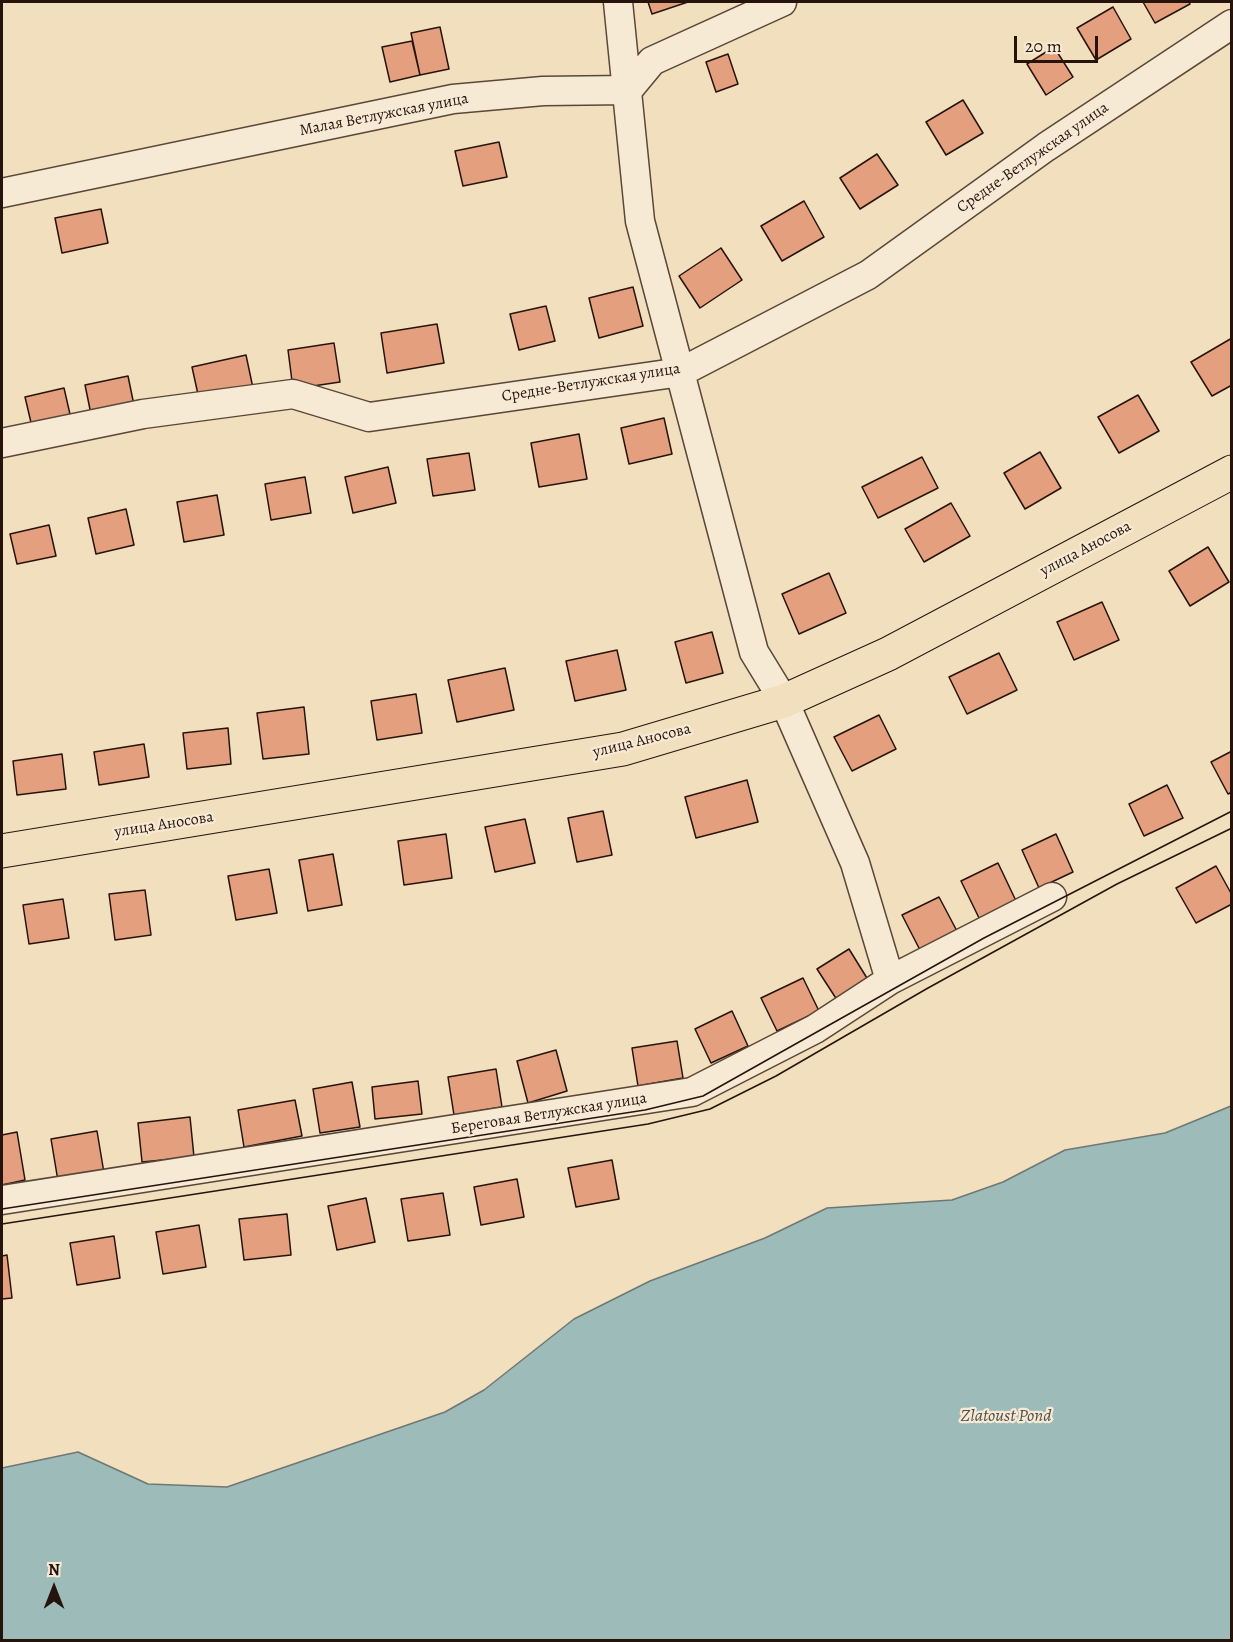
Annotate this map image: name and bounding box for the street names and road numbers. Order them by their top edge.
street label: Малая Ветлужская улица [298,89,470,141]
street label: Средне-Ветлужская улица [954,98,1112,218]
street label: Средне-Ветлужская улица [500,359,682,407]
street label: улица Аносова [1037,517,1135,581]
street label: улица Аносова [591,720,693,762]
street label: улица Аносова [113,808,215,842]
street label: Береговая Ветлужская улица [450,1089,648,1139]

